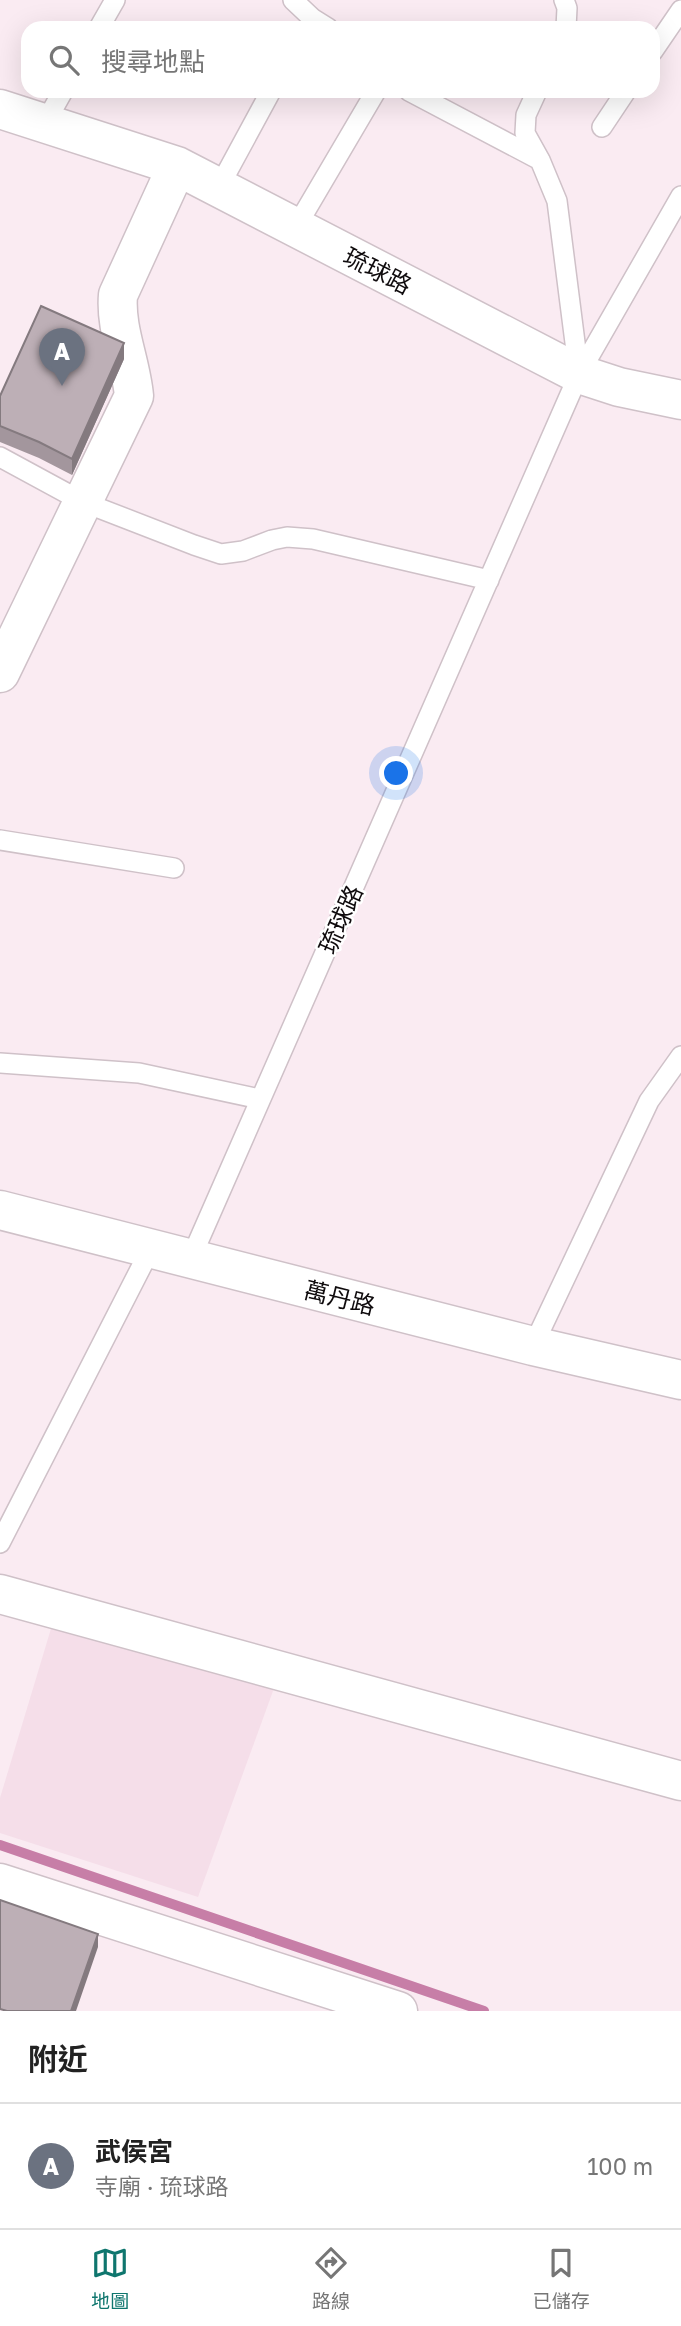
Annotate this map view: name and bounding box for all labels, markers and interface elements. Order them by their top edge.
search box [21,21,660,98]
icon: search [45,41,83,79]
text: 搜尋地點 [101,46,205,77]
street label: 琉球路 [339,241,417,299]
pin: A [39,328,85,386]
your location [379,756,413,790]
street label: 琉球路 [312,880,368,958]
street label: 萬丹路 [302,1274,378,1320]
text: 附近 [28,2041,88,2077]
text: 武侯宮 [95,2136,173,2167]
text: A [43,2152,59,2180]
text: 100 m [587,2152,653,2180]
text: 寺廟 · 琉球路 [95,2172,228,2200]
tab: 地圖 [91,2244,129,2313]
tab: 路線 [312,2244,350,2313]
tab: 已儲存 [533,2244,590,2313]

